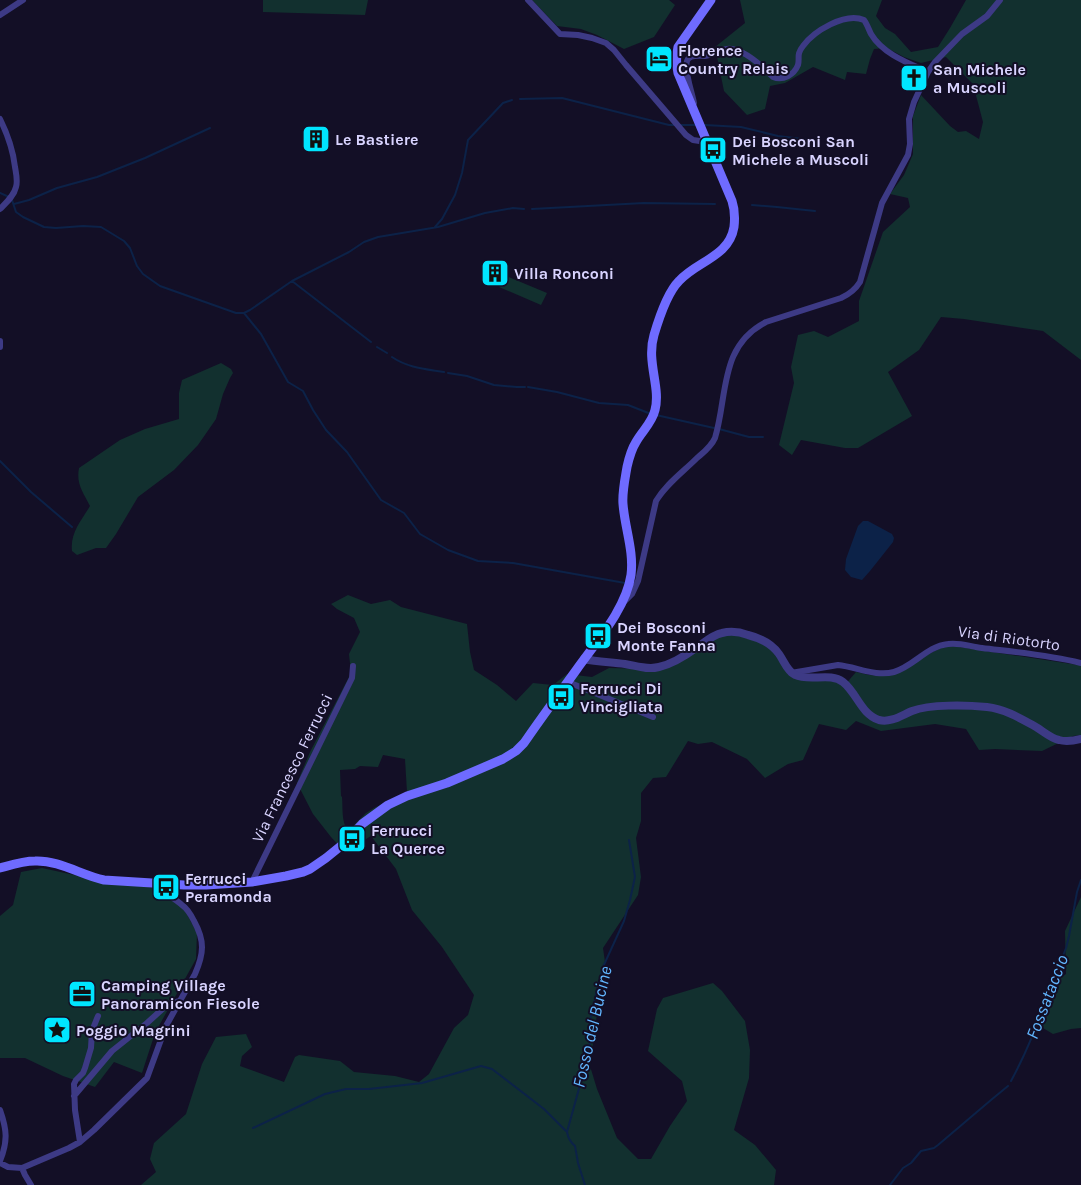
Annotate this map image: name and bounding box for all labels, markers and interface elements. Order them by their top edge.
place label: Florence Country Relais [678,41,789,78]
hotel icon: Florence Country Relais [644,44,674,74]
place label: San Michele a Muscoli [933,60,1026,97]
church icon: San Michele a Muscoli [899,63,929,93]
building icon: Le Bastiere [301,124,331,154]
place label: Le Bastiere [335,130,418,149]
place label: Dei Bosconi San Michele a Muscoli [732,132,869,169]
bus stop icon: Dei Bosconi San Michele a Muscoli [698,135,728,165]
building icon: Villa Ronconi [480,258,510,288]
place label: Villa Ronconi [514,264,614,283]
place label: Dei Bosconi Monte Fanna [617,618,716,655]
bus stop icon: Dei Bosconi Monte Fanna [583,621,613,651]
street label: Via di Riotorto [957,621,1061,655]
place label: Ferrucci Di Vincigliata [580,679,663,716]
bus stop icon: Ferrucci Di Vincigliata [546,682,576,712]
street label: Via Francesco Ferrucci [248,690,336,846]
place label: Ferrucci La Querce [371,821,445,858]
bus stop icon: Ferrucci La Querce [337,824,367,854]
place label: Ferrucci Peramonda [185,869,272,906]
bus stop icon: Ferrucci Peramonda [151,872,181,902]
water label: Fossataccio [1021,952,1073,1042]
water label: Fosso del Bucine [567,964,617,1090]
place label: Camping Village Panoramicon Fiesole [101,976,260,1013]
office icon: Camping Village Panoramicon Fiesole [67,979,97,1009]
place icon: Poggio Magrini [42,1015,72,1045]
place label: Poggio Magrini [76,1021,191,1040]

